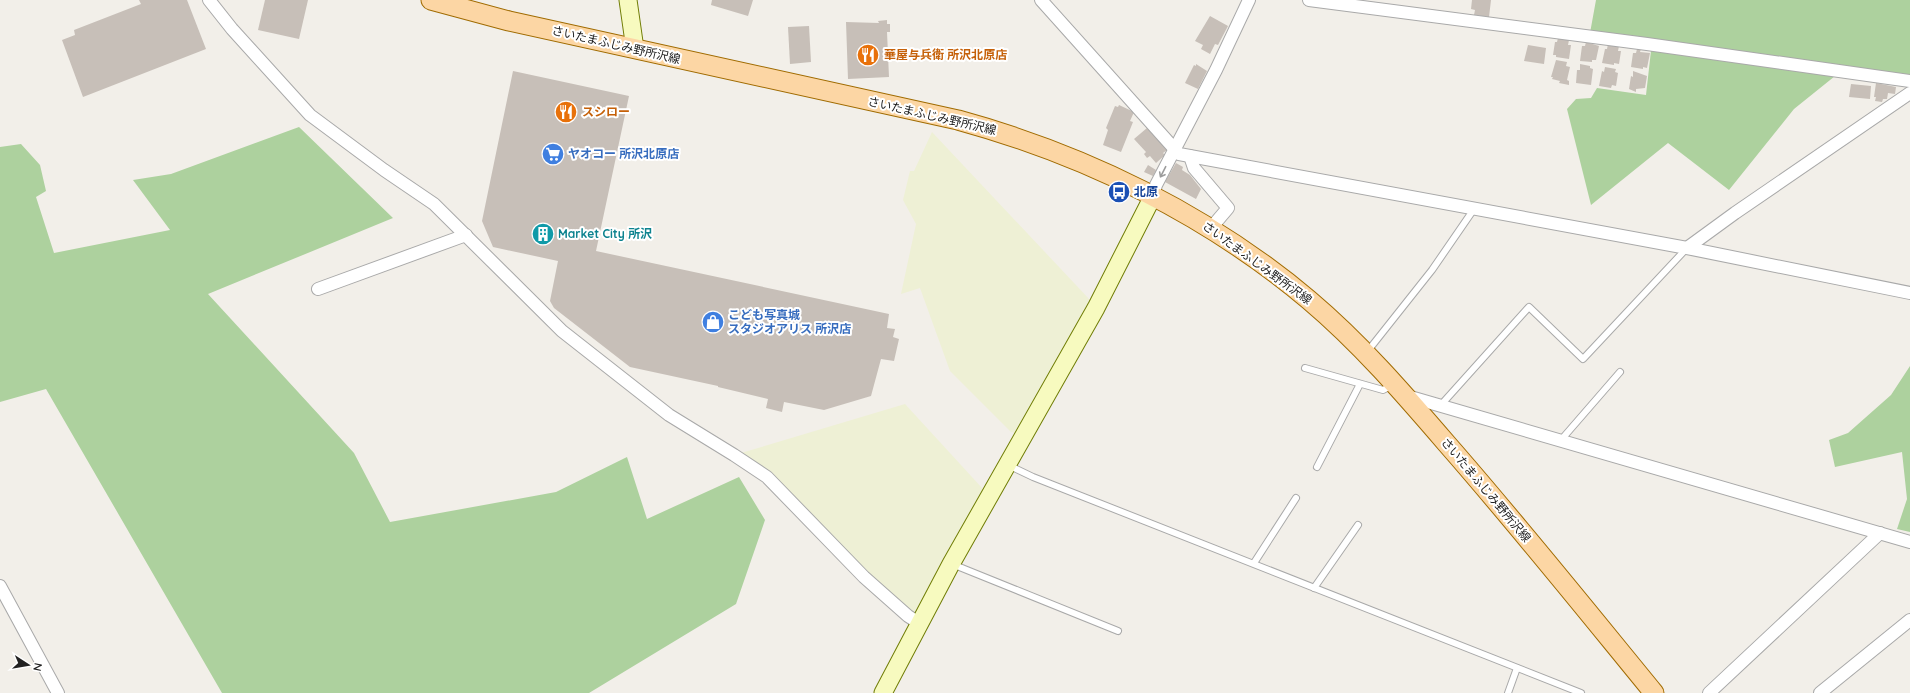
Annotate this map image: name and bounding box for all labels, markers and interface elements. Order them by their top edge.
street label: さいたまふじみ野所沢線 [550,22,682,67]
restaurant icon: 華屋与兵衛 所沢北原店 [855,42,881,68]
place label: 華屋与兵衛 所沢北原店 [884,47,1007,62]
street label: さいたまふじみ野所沢線 [866,93,998,138]
restaurant icon: スシロー [553,99,579,125]
place label: スシロー [582,104,630,119]
supermarket icon: ヤオコー 所沢北原店 [540,141,566,167]
place label: ヤオコー 所沢北原店 [568,146,679,161]
one-way arrow [1159,165,1166,177]
bus stop icon: 北原 [1106,179,1132,205]
place label: 北原 [1134,184,1158,199]
street label: さいたまふじみ野所沢線 [1200,218,1315,307]
building icon: Market City 所沢 [530,221,556,247]
place label: Market City 所沢 [558,226,652,241]
place label: こども写真城 スタジオアリス 所沢店 [728,307,851,336]
shop icon: こども写真城 スタジオアリス 所沢店 [700,309,726,335]
street label: さいたまふじみ野所沢線 [1438,434,1534,545]
north arrow [8,645,48,685]
text: N [30,662,45,672]

